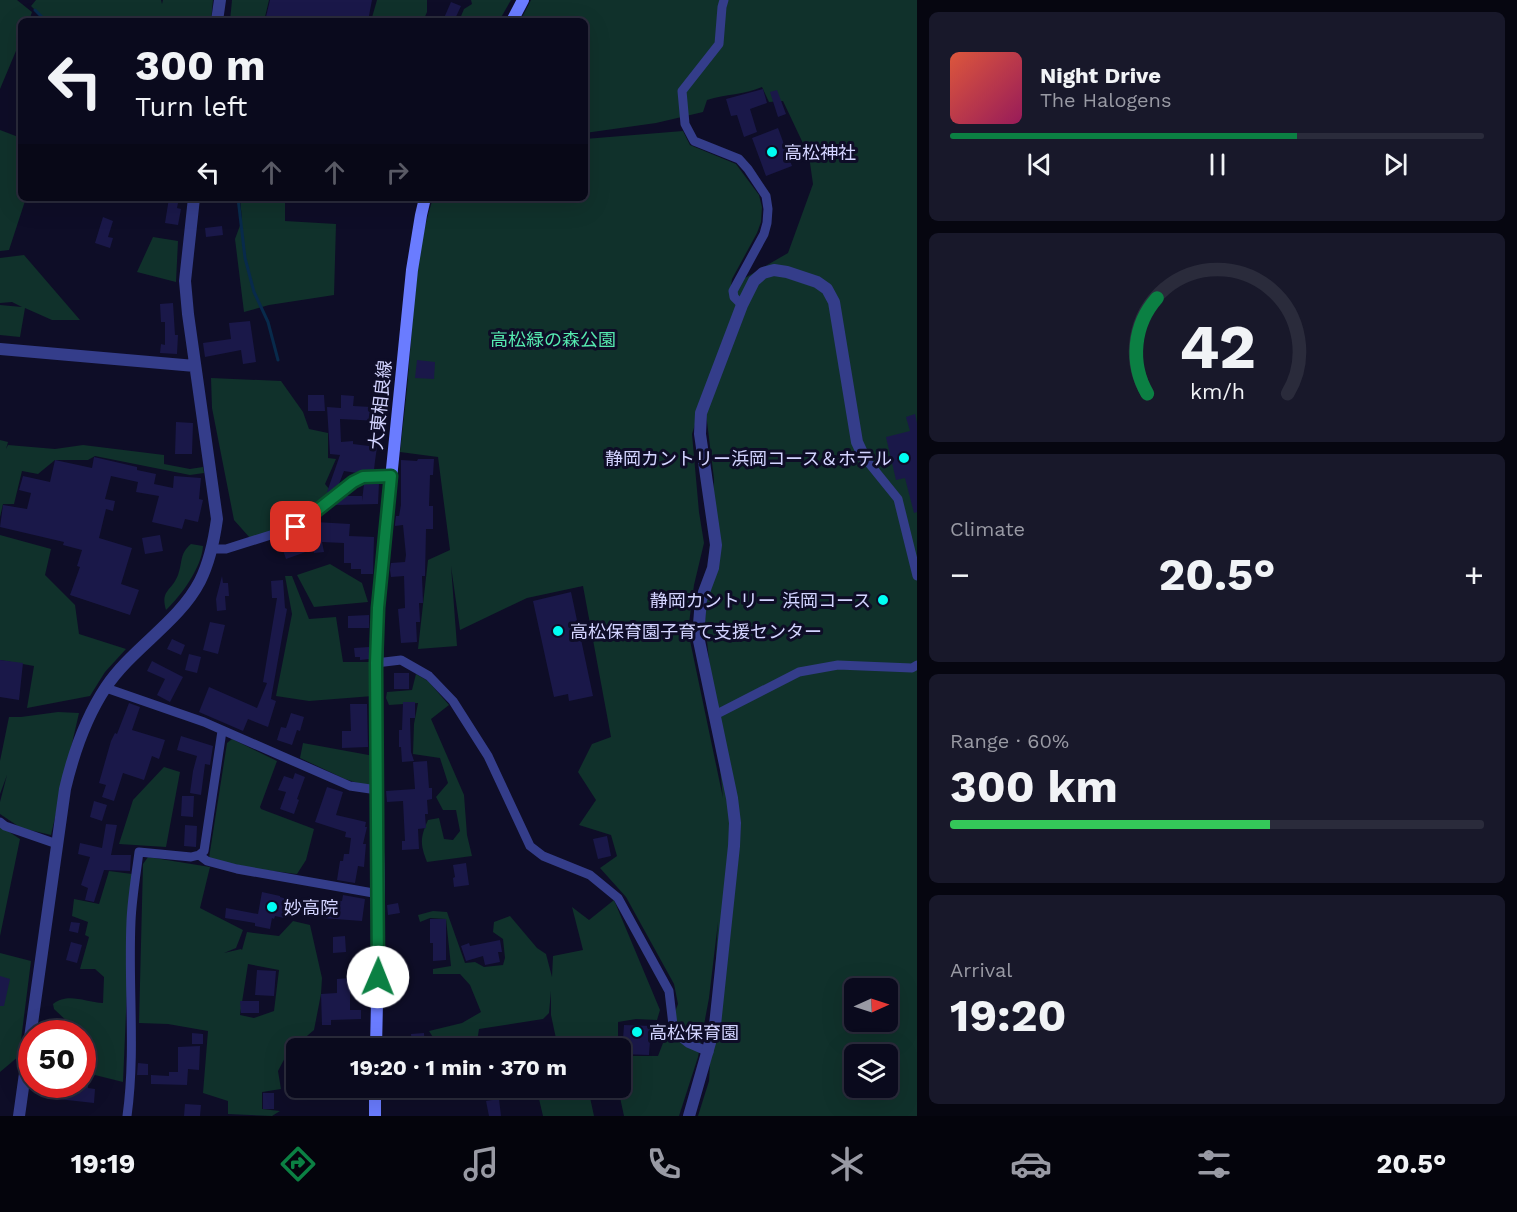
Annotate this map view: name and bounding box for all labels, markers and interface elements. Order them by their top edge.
text: 300 m [135,41,266,90]
icon: left [36,42,114,120]
text: Night Drive [1040,63,1161,88]
text: The Halogens [1040,88,1172,112]
text: Turn left [135,91,247,123]
place label: 高松神社 [784,142,856,163]
marker: 高松神社 [765,145,779,159]
icon: previous [1023,148,1056,181]
icon: pause [1201,148,1234,181]
icon: next [1379,148,1412,181]
icon: left [192,156,225,189]
icon: ahead [255,156,288,189]
icon: ahead [318,156,351,189]
icon: right [381,156,414,189]
text: 42 [1179,310,1255,383]
park label: 高松緑の森公園 [490,329,616,350]
street label: 大東相良線 [365,359,395,451]
text: km/h [1189,380,1245,405]
place label: 静岡カントリー浜岡コース＆ホテル [605,448,892,469]
marker: 静岡カントリー浜岡コース＆ホテル [897,451,911,465]
pin [270,501,321,552]
icon: arrive [279,510,312,543]
text: Climate [950,517,1025,541]
text: 20.5° [1159,548,1275,601]
text: − [950,555,970,594]
text: + [1464,555,1484,594]
place label: 静岡カントリー 浜岡コース [650,590,871,611]
marker: 静岡カントリー 浜岡コース [876,593,890,607]
place label: 高松保育園子育て支援センター [570,621,822,642]
marker: 高松保育園子育て支援センター [551,624,565,638]
text: Range · 60% [950,729,1069,753]
text: 300 km [950,760,1118,813]
place label: 妙高院 [284,897,338,918]
marker: 妙高院 [265,900,279,914]
position arrow [346,945,410,1009]
text: Arrival [950,958,1012,982]
north arrow [844,978,898,1032]
map controls [844,978,898,1098]
text: 19:20 [950,989,1067,1042]
speed limit sign: 50 [18,1020,96,1098]
place label: 高松保育園 [649,1022,739,1043]
marker: 高松保育園 [630,1025,644,1039]
button: layers [844,1044,898,1098]
text: 19:20 · 1 min · 370 m [350,1055,567,1080]
icon: directions [277,1143,319,1185]
icon: music [460,1143,502,1185]
icon: phone [643,1143,685,1185]
icon: climate [826,1143,868,1185]
icon: car [1010,1143,1052,1185]
icon: filters [1193,1143,1235,1185]
text: 19:19 [71,1148,135,1180]
text: 20.5° [1376,1148,1446,1180]

